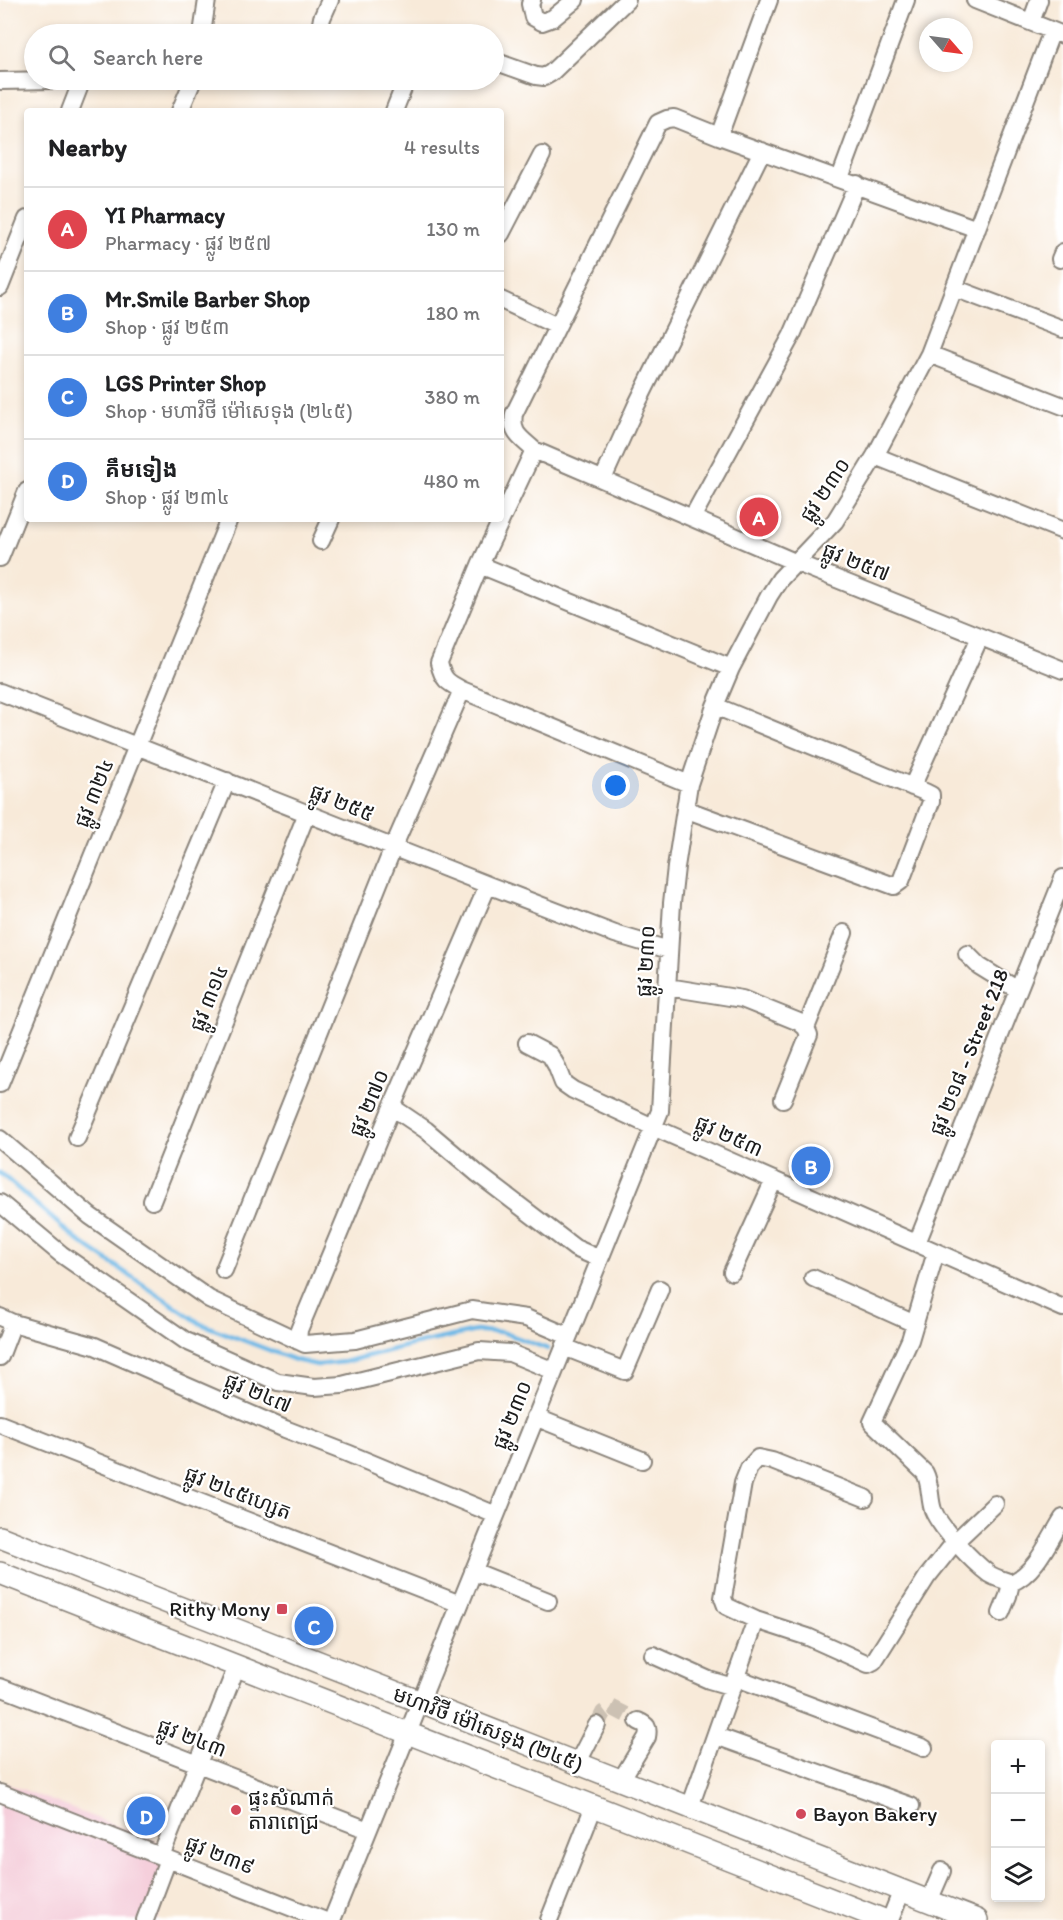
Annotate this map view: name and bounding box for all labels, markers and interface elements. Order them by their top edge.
north arrow [919,18,973,72]
search box [24,24,504,90]
icon: search [45,41,78,74]
text: Search here [93,44,203,71]
text: Nearby [48,131,127,163]
text: 4 results [404,135,480,159]
text: YI Pharmacy [105,202,225,229]
text: A [61,217,74,241]
text: 130 m [426,217,480,241]
text: Pharmacy · ផ្លូវ ២៥៧ [105,231,271,255]
text: Mr.Smile Barber Shop [105,286,310,313]
text: B [61,301,74,325]
text: 180 m [426,301,480,325]
text: Shop · ផ្លូវ ២៥៣ [105,315,230,339]
text: LGS Printer Shop [105,370,266,397]
text: C [61,385,74,409]
text: 380 m [425,385,480,409]
text: Shop · មហាវិថី ម៉ៅសេទុង (២៤៥) [105,399,353,423]
street label: ផ្លូវ ២៣០ [794,453,861,531]
text: គឹមទៀង [105,456,178,483]
text: D [61,469,74,493]
text: 480 m [423,469,480,493]
text: Shop · ផ្លូវ ២៣៤ [105,485,230,509]
pin: A [740,494,778,540]
street label: ផ្លូវ ២៥៧ [816,537,894,593]
street label: ផ្លូវ ៣២៤ [68,755,125,834]
your location [601,771,630,800]
street label: ផ្លូវ ២៥៥ [304,778,378,833]
street label: ផ្លូវ ២៣០ [631,924,667,998]
street label: ផ្លូវ ៣១៤ [184,961,240,1037]
street label: ផ្លូវ ២១៨ - Street 218 [924,965,1020,1142]
street label: ផ្លូវ ២៧០ [343,1066,400,1143]
street label: ផ្លូវ ២៥៣ [688,1109,767,1168]
pin: B [792,1144,830,1188]
street label: ផ្លូវ ២៤៧ [218,1367,295,1424]
street label: ផ្លូវ ២៣០ [486,1377,543,1456]
street label: ផ្លូវ ២៤៥ហ្សេត [179,1461,295,1531]
place label: Rithy Mony [169,1596,270,1621]
marker: Rithy Mony [275,1602,289,1616]
pin: C [294,1604,334,1648]
street label: មហាវិថី ម៉ៅសេទុង (២៤៥) [389,1681,587,1778]
street label: ផ្លូវ ២៤៣ [151,1713,230,1769]
map controls [991,1740,1045,1902]
button: + [991,1740,1045,1794]
place label: ផ្ទះសំណាក់ តារាពេជ្រ [248,1785,334,1835]
pin: D [126,1794,166,1838]
button: − [991,1794,1045,1848]
place label: Bayon Bakery [813,1801,937,1826]
marker: ផ្ទះសំណាក់ តារាពេជ្រ [229,1803,243,1817]
marker: Bayon Bakery [794,1807,808,1821]
street label: ផ្លូវ ២៣៩ [179,1830,258,1886]
button: layers [991,1848,1045,1902]

